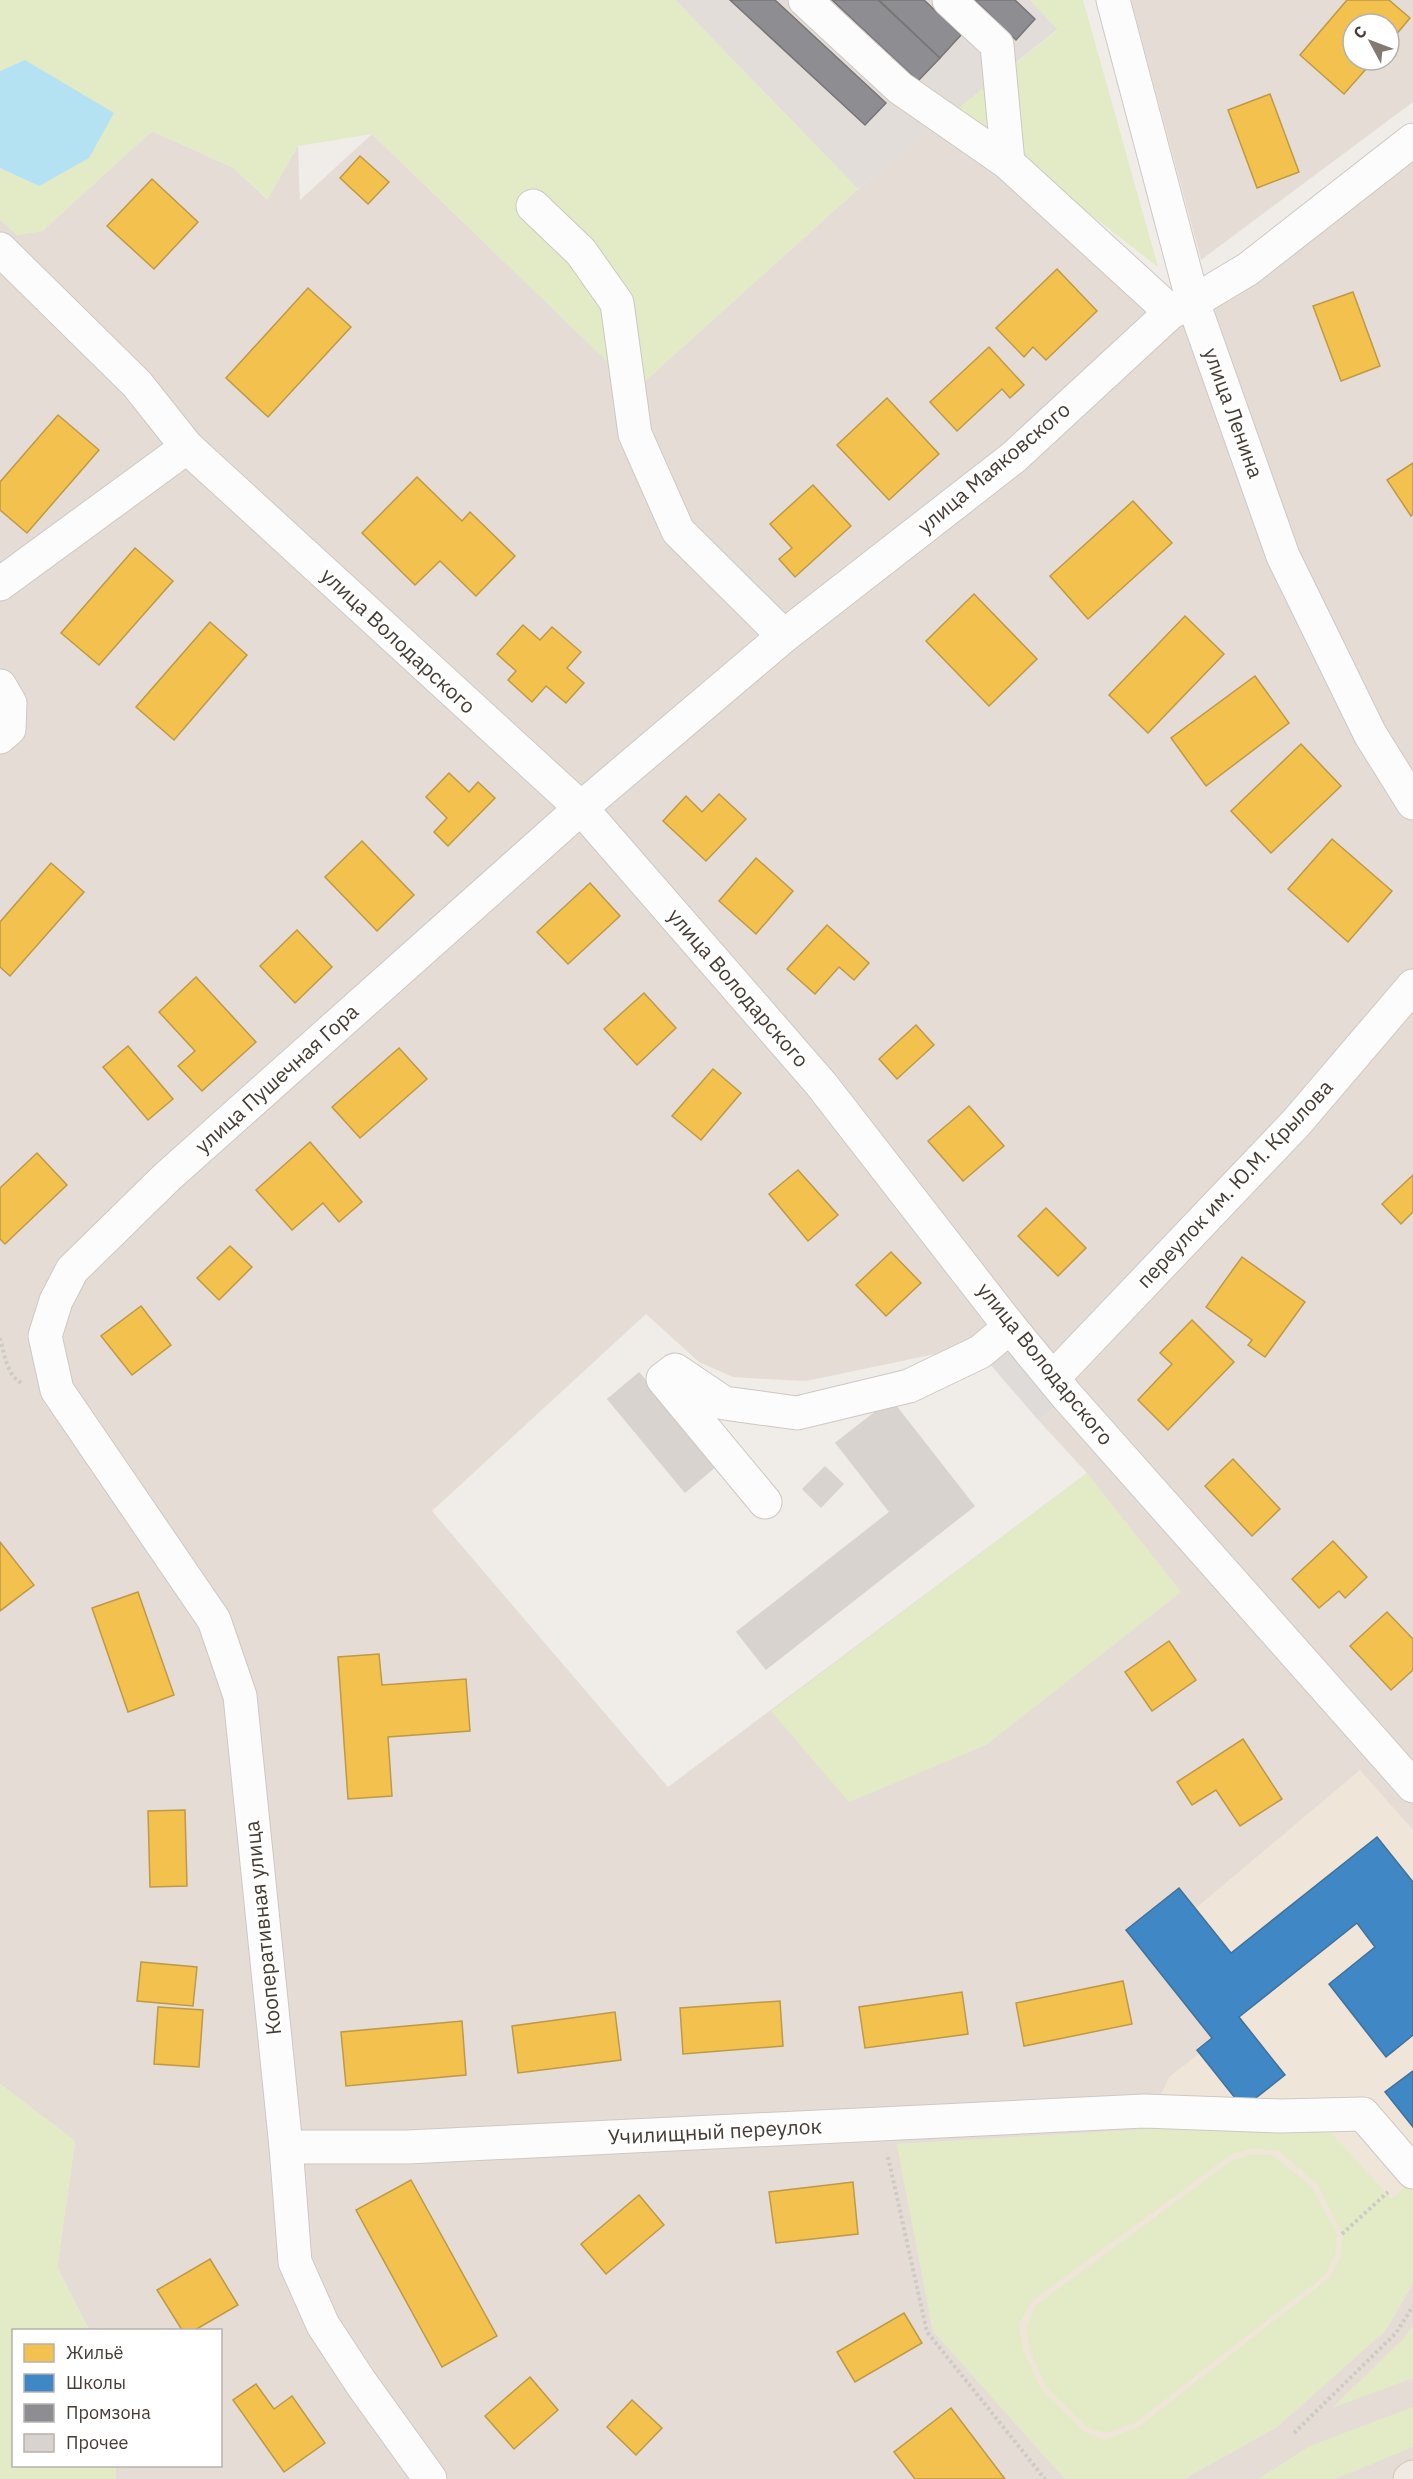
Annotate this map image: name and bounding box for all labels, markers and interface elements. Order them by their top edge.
north arrow [1341,12,1401,72]
text: С [1349,22,1371,43]
street label: улица Ленина [1197,343,1271,482]
street label: улица Маяковского [911,395,1076,539]
street label: улица Володарского [315,561,482,719]
street label: улица Володарского [662,902,816,1073]
street label: улица Пушечная Гора [189,997,364,1159]
street label: переулок им. Ю.М. Крылова [1130,1073,1339,1294]
street label: улица Володарского [971,1276,1120,1451]
street label: Кооперативная улица [237,1820,287,2037]
street label: Училищный переулок [607,2111,823,2151]
legend [12,2329,222,2467]
text: Жильё [66,2341,124,2364]
text: Школы [66,2371,126,2394]
text: Промзона [66,2401,151,2424]
text: Прочее [66,2431,129,2454]

